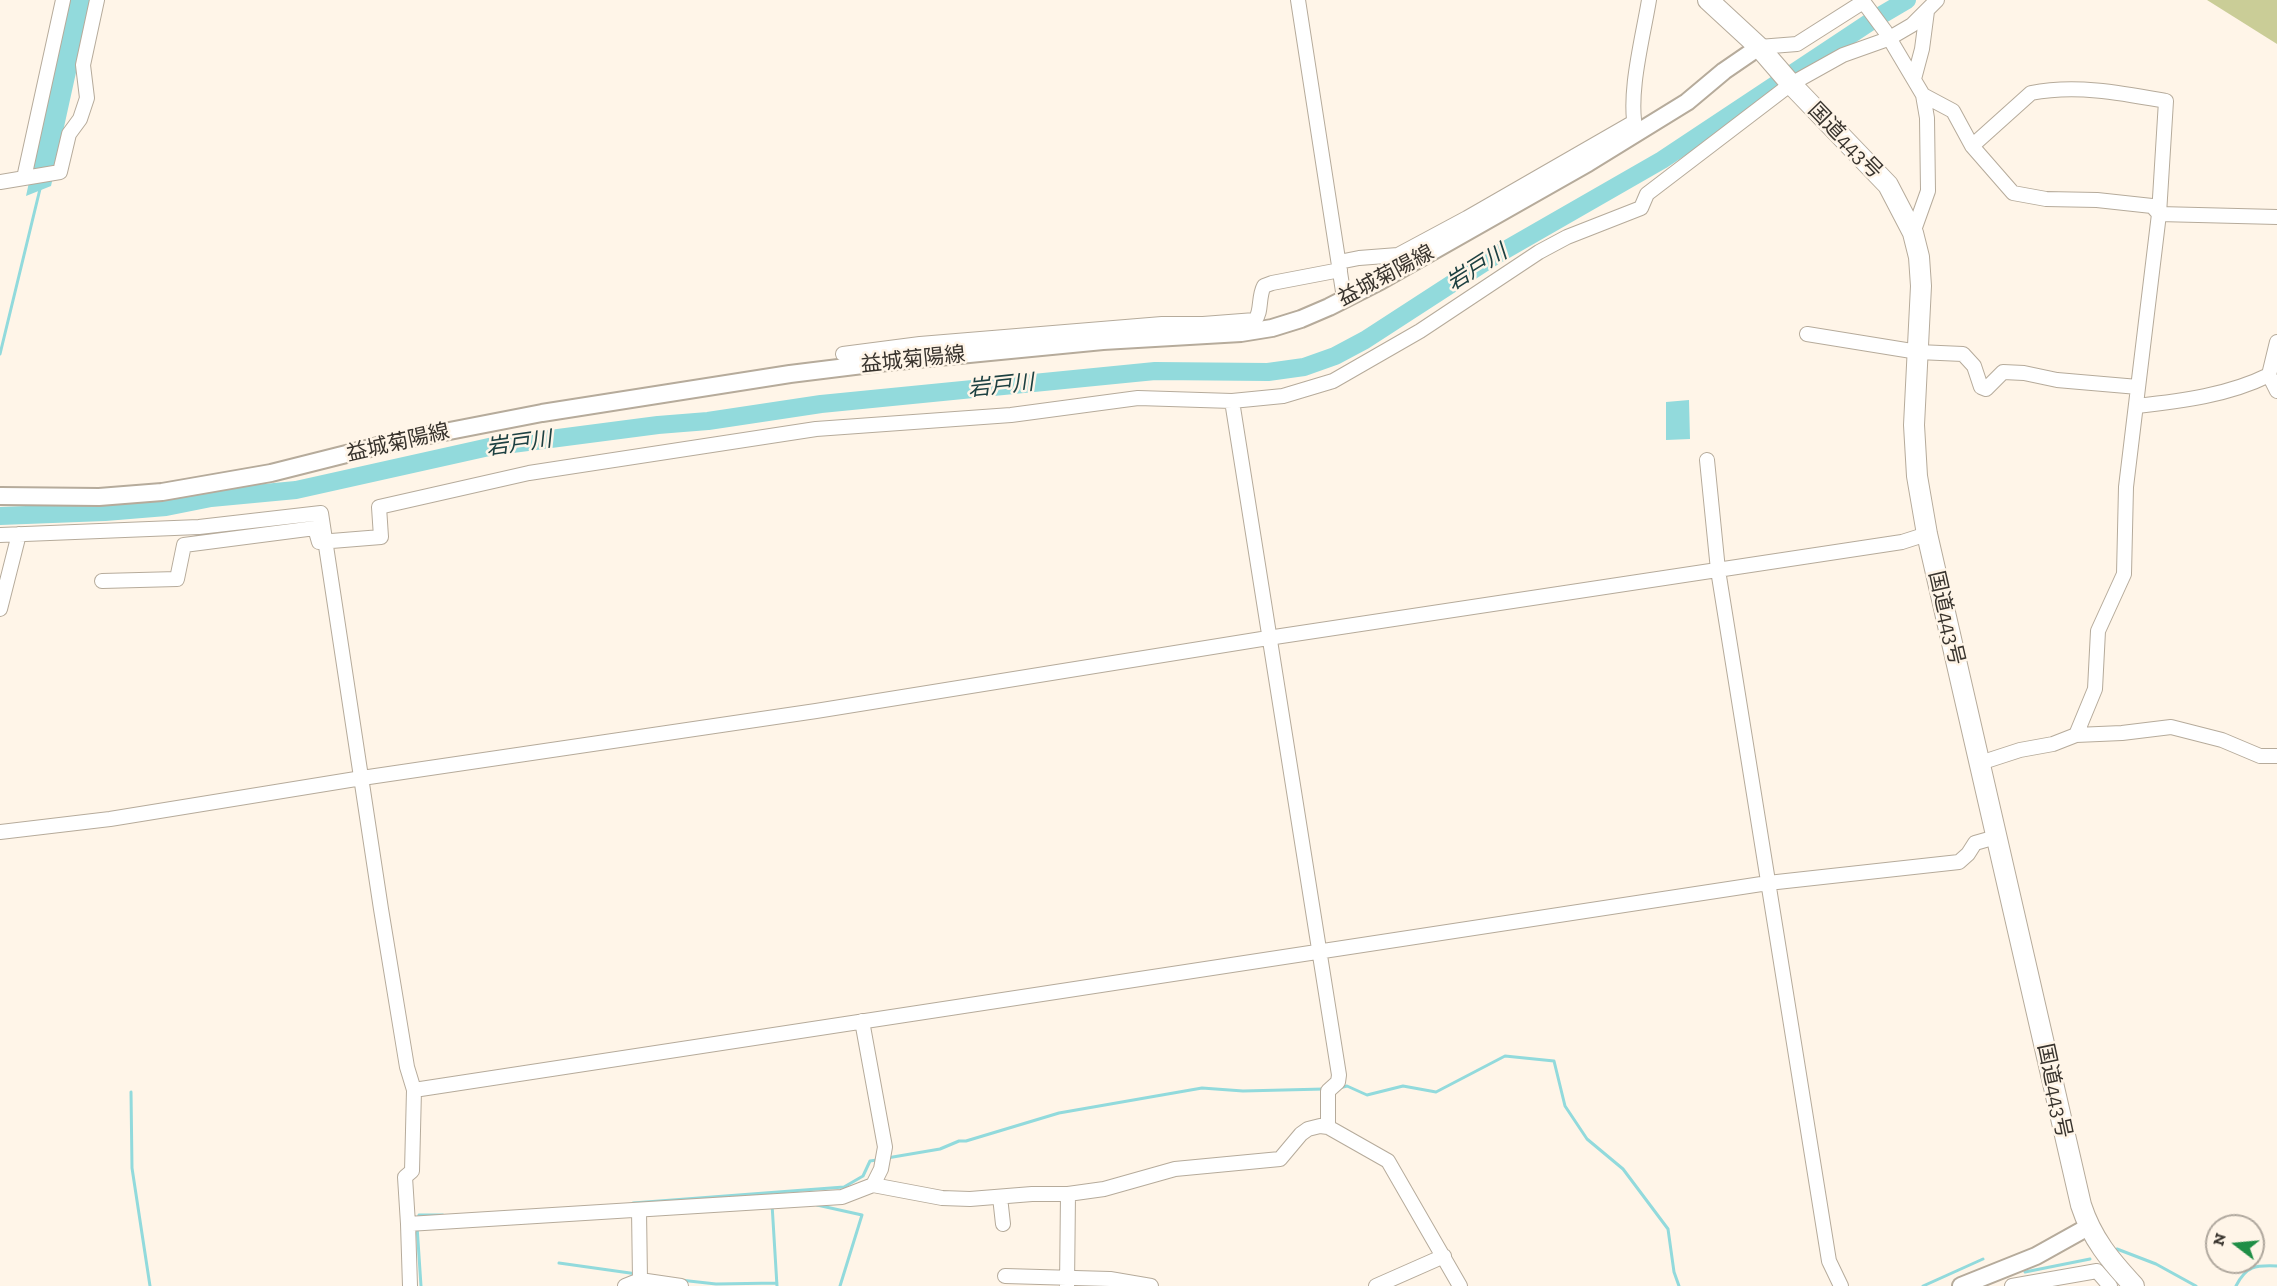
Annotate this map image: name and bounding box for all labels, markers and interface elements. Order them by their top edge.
street label: 国道443号 [1803,98,1887,184]
water label: 岩戸川 [1442,239,1512,297]
street label: 益城菊陽線 [1334,240,1438,312]
street label: 益城菊陽線 [859,342,967,378]
water label: 岩戸川 [967,369,1035,403]
street label: 益城菊陽線 [344,419,452,467]
water label: 岩戸川 [484,426,554,462]
street label: 国道443号 [1923,568,1969,668]
street label: 国道443号 [2032,1041,2076,1141]
north arrow [2205,1214,2265,1274]
text: N [2208,1231,2230,1248]

